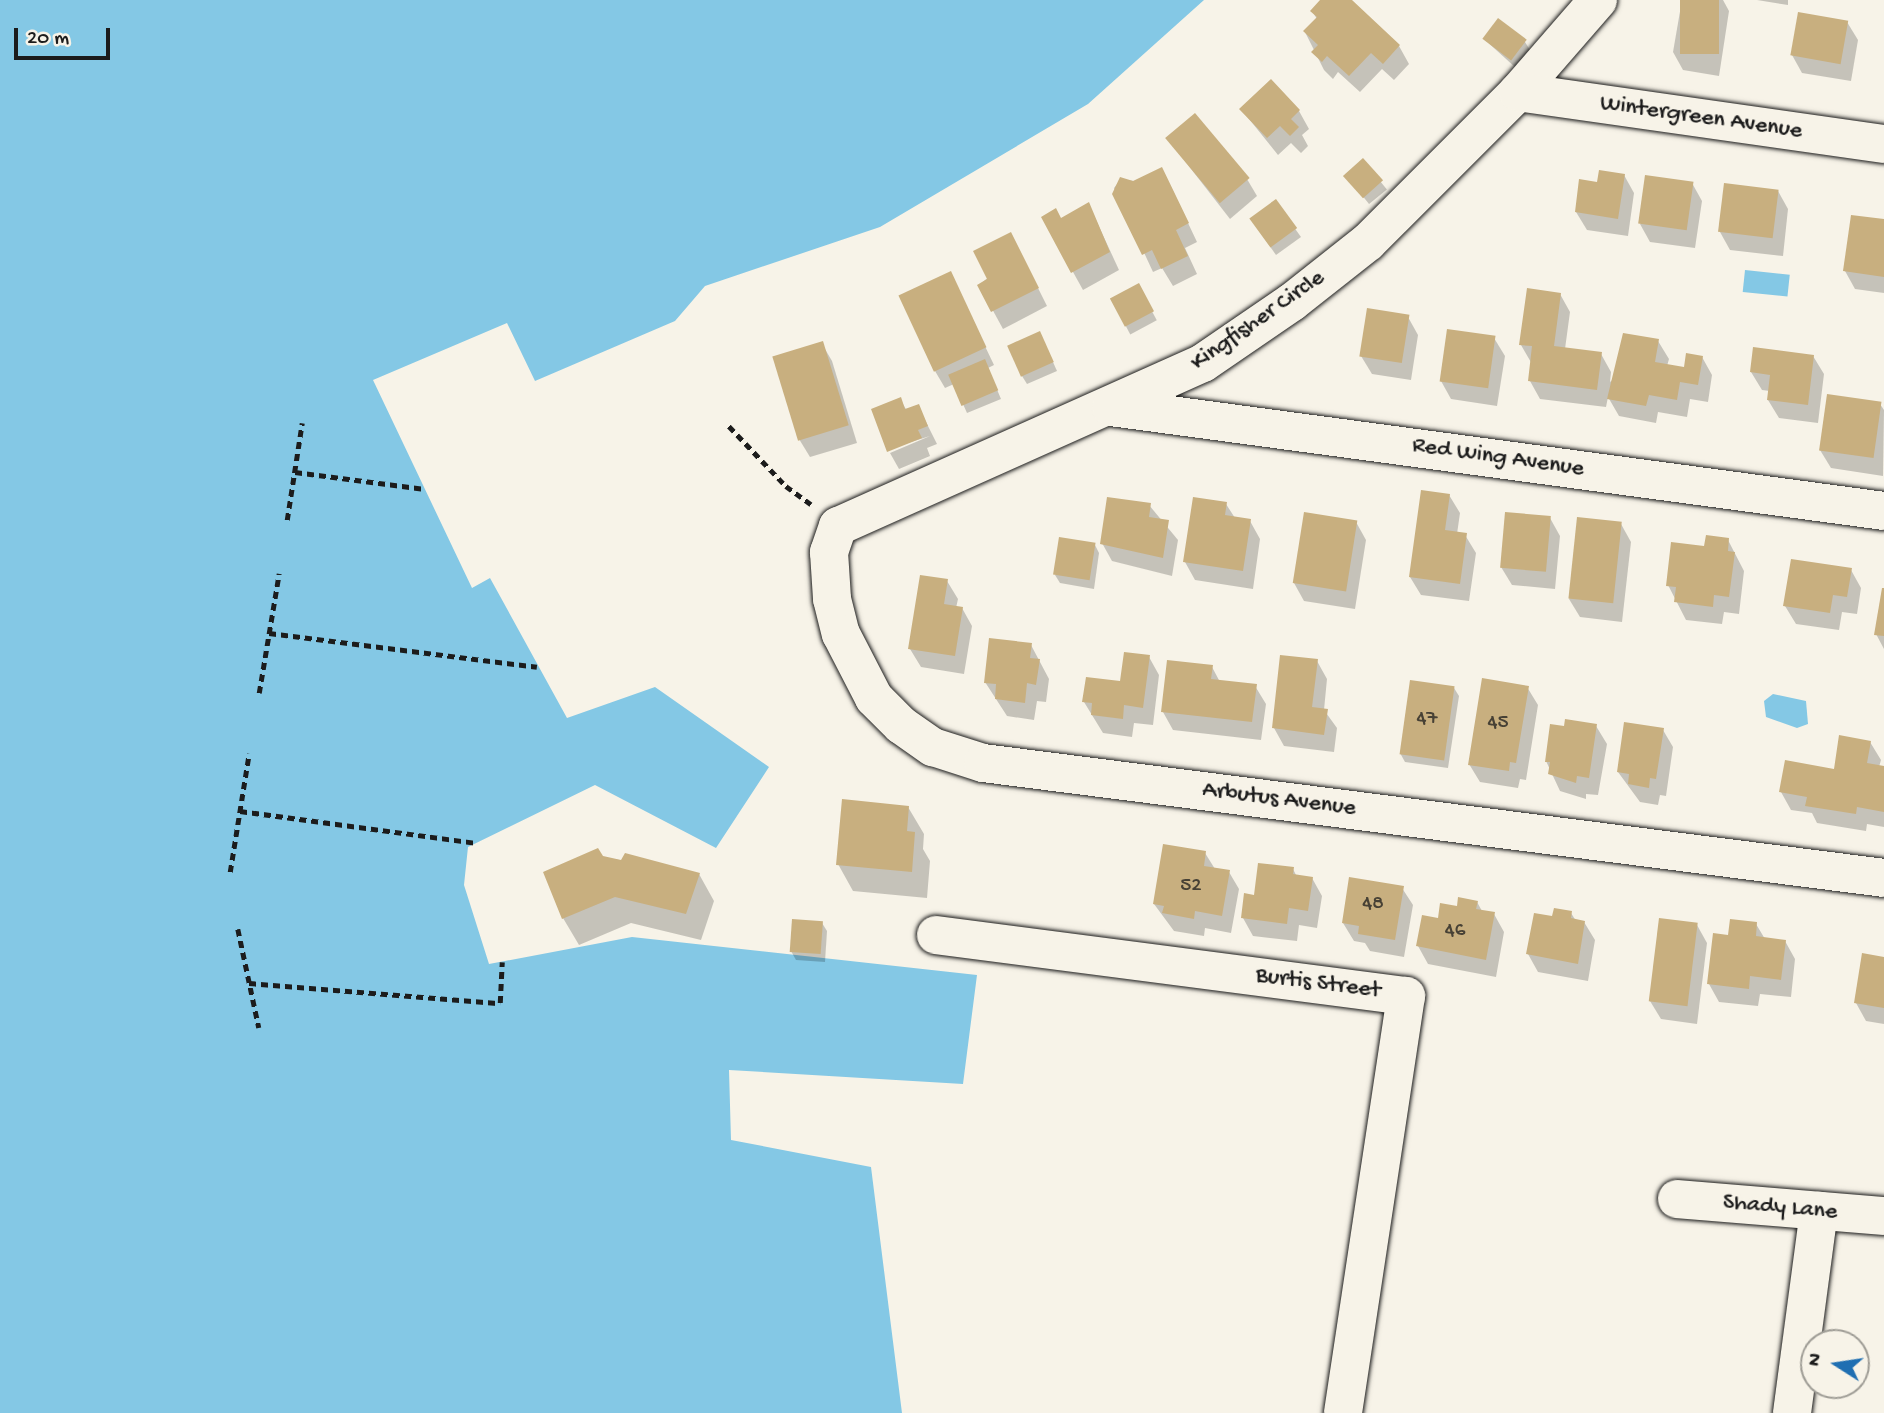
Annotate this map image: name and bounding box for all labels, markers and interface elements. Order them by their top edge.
scale bar [18,14,114,58]
text: 20 m [27,27,69,52]
street label: Wintergreen Avenue [1598,90,1804,146]
street label: Kingfisher Circle [1185,264,1331,378]
street label: Red Wing Avenue [1410,432,1586,484]
house number: 47 [1417,707,1437,733]
house number: 45 [1488,711,1508,737]
street label: Arbutus Avenue [1201,776,1357,824]
house number: 52 [1180,874,1202,900]
house number: 48 [1362,892,1384,918]
house number: 46 [1445,919,1465,945]
street label: Burtis Street [1254,962,1382,1006]
street label: Shady Lane [1722,1189,1838,1227]
north arrow [1800,1329,1870,1399]
text: N [1803,1351,1828,1368]

